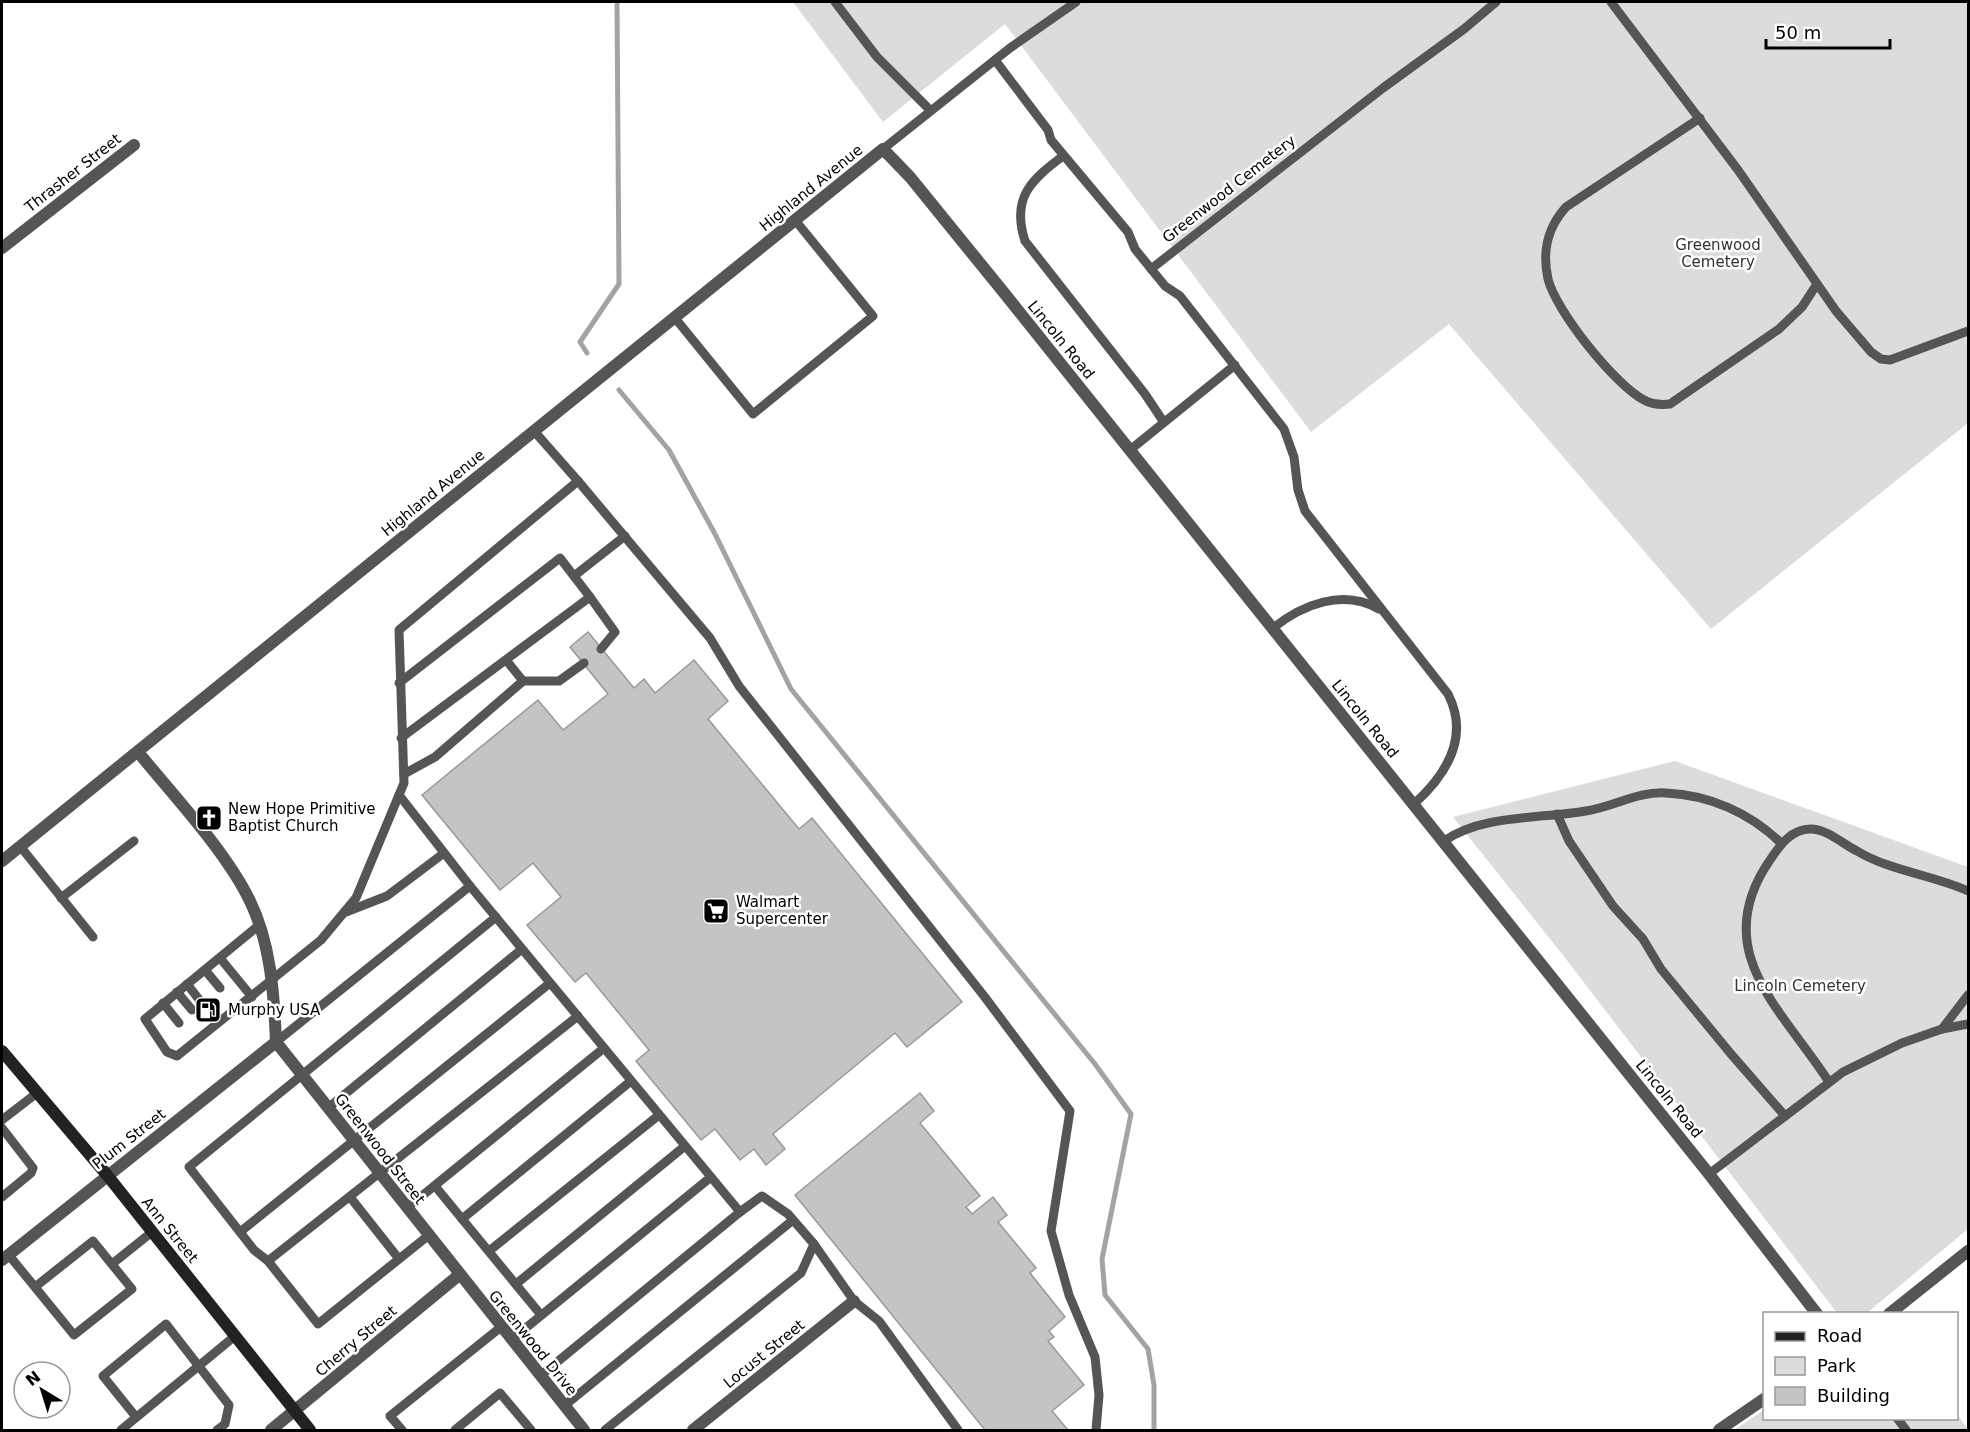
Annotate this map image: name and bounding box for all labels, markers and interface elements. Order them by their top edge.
scale bar [1766,12,1890,50]
text: 50 m [1775,22,1821,43]
street label: Thrasher Street [21,130,125,217]
street label: Greenwood Cemetery [1159,131,1299,247]
street label: Highland Avenue [756,141,866,235]
park label: Greenwood Cemetery [1675,236,1761,271]
street label: Lincoln Road [1024,297,1098,383]
street label: Highland Avenue [378,446,488,540]
street label: Lincoln Road [1328,676,1402,762]
place label: New Hope Primitive Baptist Church [228,800,376,835]
church icon: New Hope Primitive Baptist Church [194,803,224,833]
place label: Walmart Supercenter [736,893,829,928]
supermarket icon: Walmart Supercenter [701,896,731,926]
park label: Lincoln Cemetery [1734,977,1866,995]
fuel station icon: Murphy USA [193,995,223,1025]
place label: Murphy USA [228,1001,321,1019]
street label: Lincoln Road [1632,1056,1706,1142]
street label: Greenwood Street [331,1090,429,1208]
street label: Plum Street [89,1105,169,1173]
street label: Ann Street [138,1193,202,1267]
street label: Greenwood Drive [485,1287,581,1399]
street label: Cherry Street [312,1302,400,1380]
legend [1763,1312,1958,1420]
street label: Locust Street [720,1316,808,1392]
text: Road [1817,1325,1862,1346]
text: Park [1817,1355,1856,1376]
north arrow [12,1360,72,1420]
text: N [22,1367,44,1390]
text: Building [1817,1385,1890,1406]

